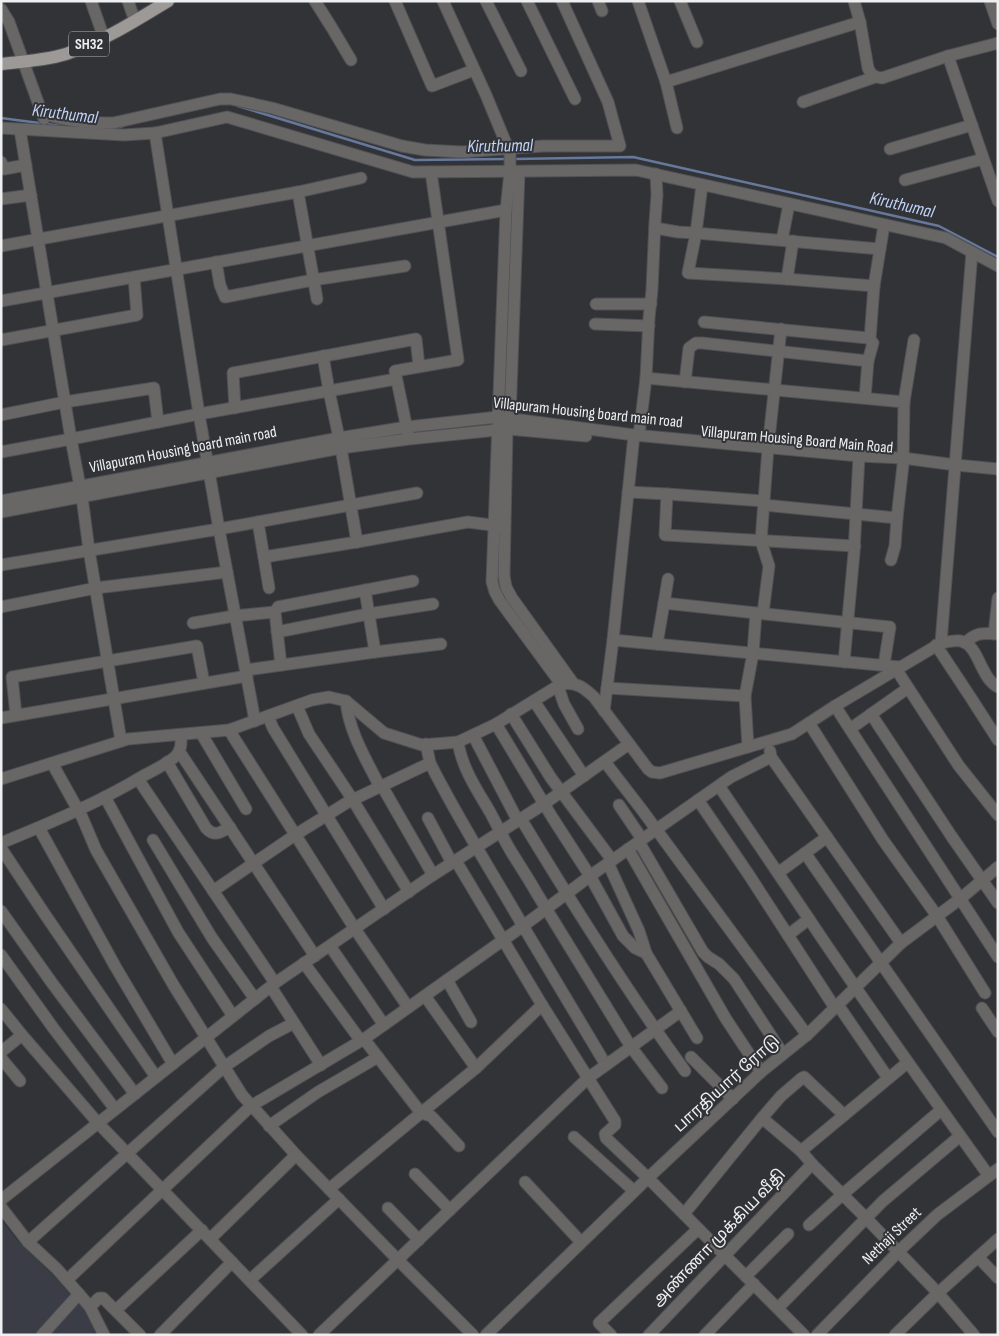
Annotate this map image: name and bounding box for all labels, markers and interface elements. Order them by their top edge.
road number: SH32 [69,32,109,56]
water label: Kiruthumal [31,100,100,129]
water label: Kiruthumal [467,135,534,157]
water label: Kiruthumal [868,187,937,223]
street label: Villapuram Housing board main road [492,394,684,432]
street label: Villapuram Housing Board Main Road [700,422,894,458]
street label: Villapuram Housing board main road [88,423,278,477]
street label: பாரதியார் ரோடு [670,1031,785,1137]
street label: அண்ணா முக்கிய வீதி [648,1165,790,1311]
street label: Nethaji Street [859,1203,926,1269]

